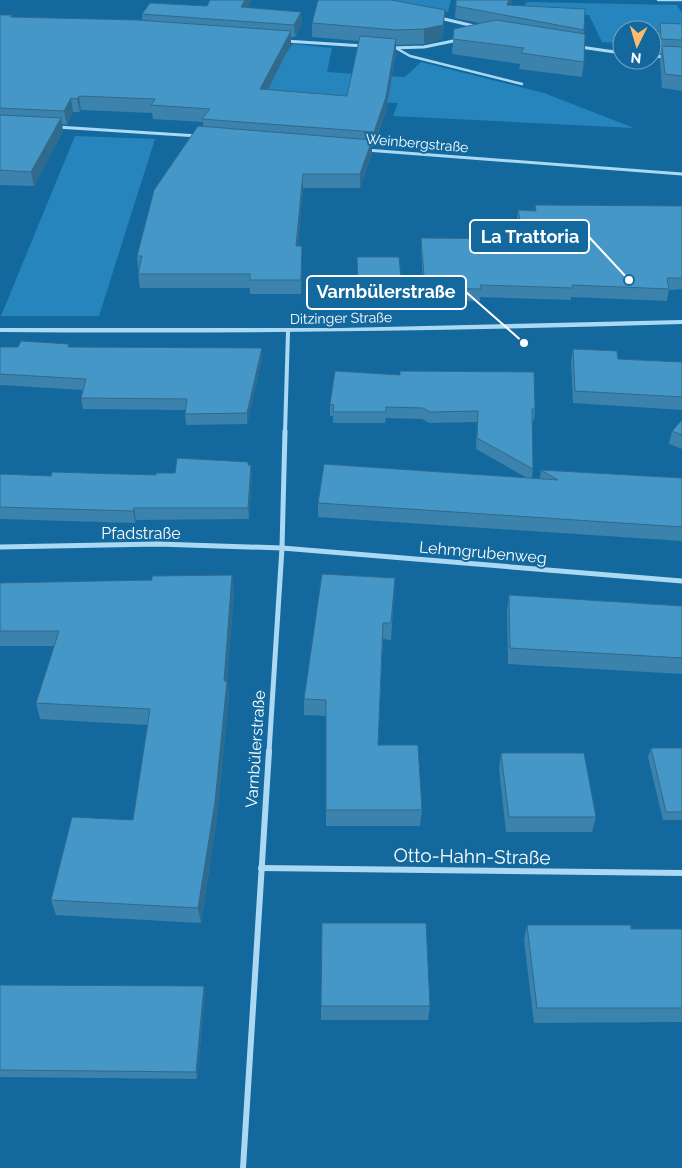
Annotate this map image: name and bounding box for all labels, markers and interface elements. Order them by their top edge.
north arrow [612,20,662,70]
text: N [630,50,642,66]
street label: Weinbergstraße [365,131,469,155]
callout: La Trattoria [470,220,589,253]
text: La Trattoria [481,226,579,247]
callout: Varnbülerstraße [307,276,466,309]
text: Varnbülerstraße [316,281,456,302]
street label: Ditzinger Straße [290,309,392,327]
street label: Pfadstraße [101,524,181,543]
street label: Lehmgrubenweg [418,537,548,568]
street label: Varnbülerstraße [242,690,269,809]
street label: Otto-Hahn-Straße [393,844,551,868]

